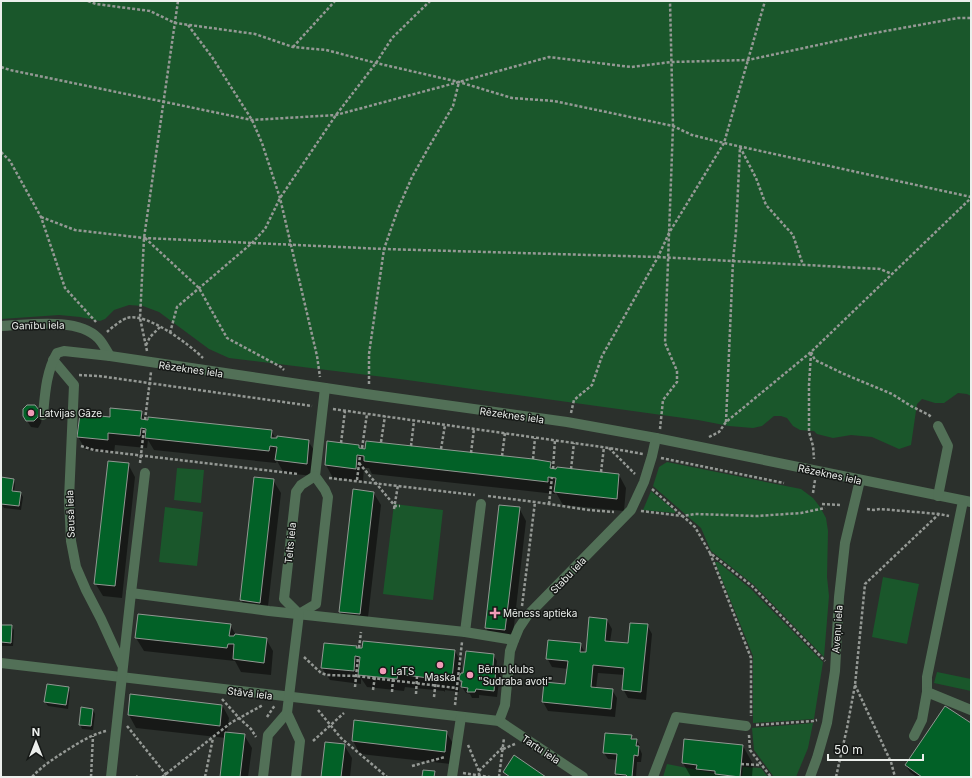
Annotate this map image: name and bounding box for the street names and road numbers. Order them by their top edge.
street label: Ganību iela [11,319,65,331]
street label: Rēzeknes iela [158,359,224,379]
street label: Rēzeknes iela [479,405,545,425]
street label: Rēzeknes iela [797,461,863,487]
street label: Sausā iela [63,490,77,538]
street label: Telts iela [282,522,298,564]
street label: Stabu iela [548,554,588,596]
street label: Aveņu iela [829,604,846,654]
street label: Stāvā iela [227,684,273,702]
street label: Tartu iela [520,732,562,766]

